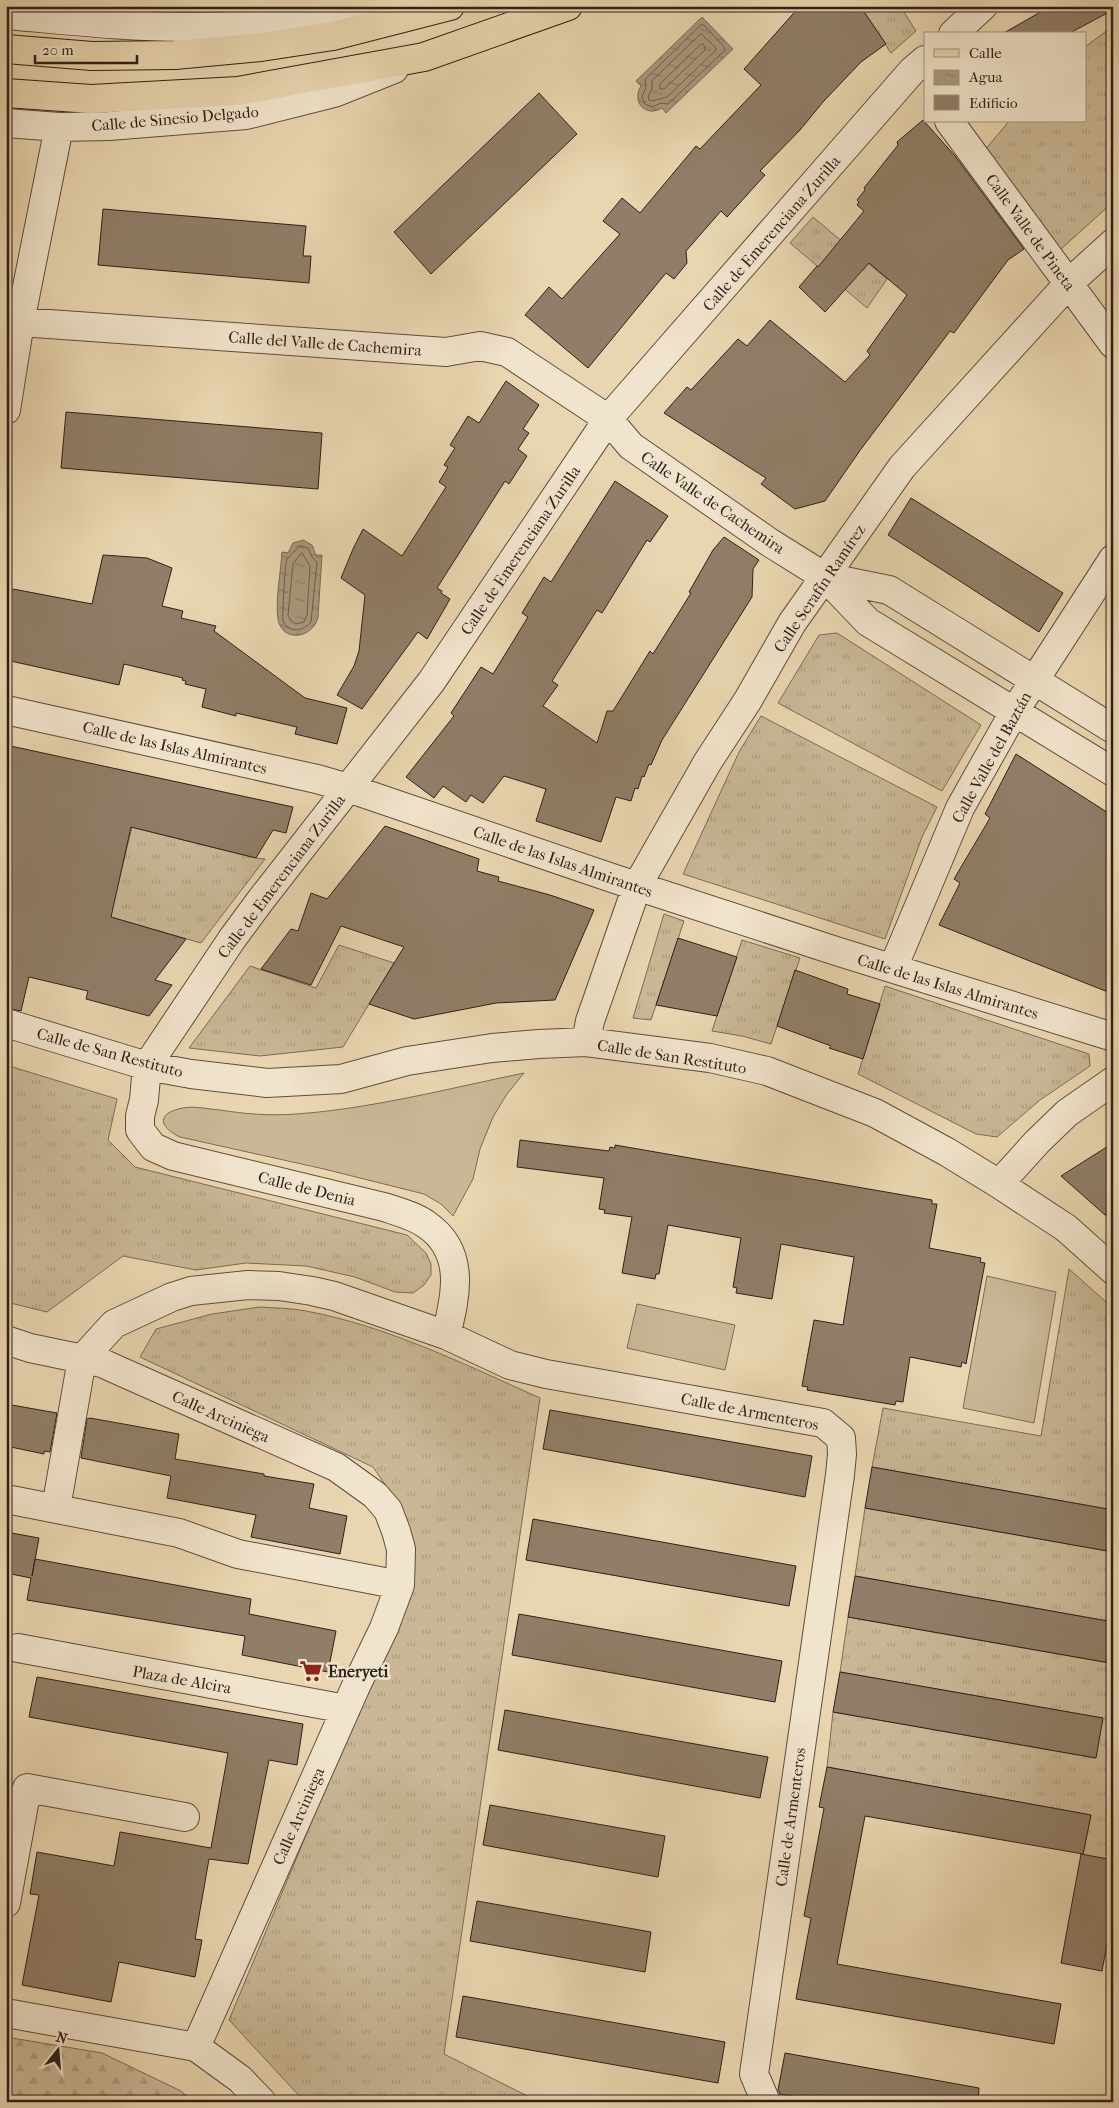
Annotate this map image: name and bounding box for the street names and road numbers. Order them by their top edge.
street label: Calle de Sinesio Delgado [91,102,259,135]
street label: Calle de Emerenciana Zurilla [699,151,845,315]
street label: Calle Valle de Pineta [982,170,1080,295]
street label: Calle del Valle de Cachemira [228,327,423,360]
street label: Calle Valle de Cachemira [637,447,789,558]
street label: Calle de Emerenciana Zurilla [457,462,585,638]
street label: Calle Serafín Ramírez [769,521,869,656]
street label: Calle Valle del Baztán [948,688,1036,826]
street label: Calle de las Islas Almirantes [81,717,269,778]
street label: Calle de Emerenciana Zurilla [214,790,350,962]
street label: Calle de las Islas Almirantes [471,822,655,901]
street label: Calle de las Islas Almirantes [855,950,1041,1023]
street label: Calle de San Restituto [35,1024,185,1081]
street label: Calle de San Restituto [596,1035,748,1078]
street label: Calle de Denia [256,1167,358,1210]
street label: Calle Arciniega [169,1386,273,1447]
street label: Calle de Armenteros [679,1389,821,1434]
street label: Plaza de Alcira [131,1661,233,1698]
street label: Calle de Armenteros [771,1746,810,1888]
street label: Calle Arciniega [268,1764,329,1868]

